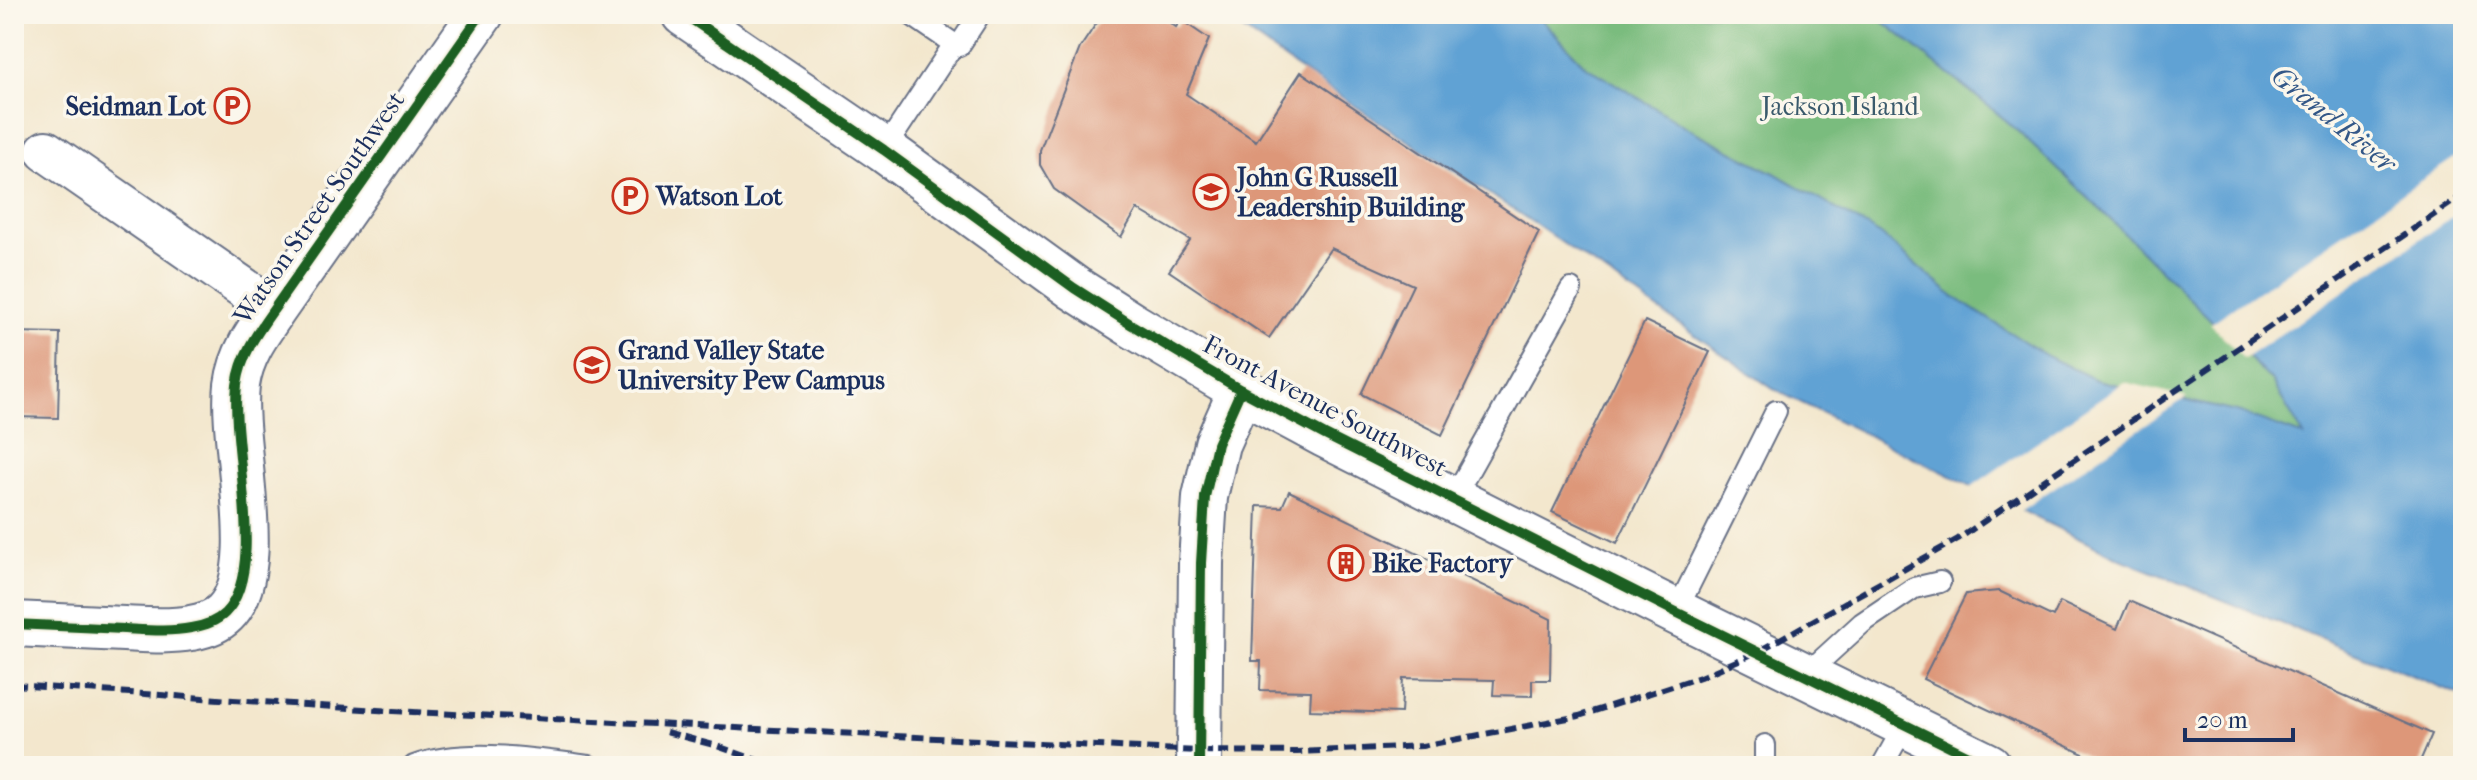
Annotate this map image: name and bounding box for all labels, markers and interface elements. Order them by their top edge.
water label: Grand River [2265,59,2405,181]
street label: Watson Street Southwest [226,85,412,331]
parking icon: Seidman Lot [213,87,251,125]
place label: Seidman Lot [66,91,207,122]
park label: Jackson Island [1759,91,1919,122]
place label: John G Russell Leadership Building [1234,162,1465,223]
school or university icon: John G Russell Leadership Building [1192,173,1230,211]
parking icon: Watson Lot [611,177,649,215]
place label: Watson Lot [655,181,783,212]
street label: Front Avenue Southwest [1198,328,1453,484]
place label: Grand Valley State University Pew Campus [617,335,885,396]
school or university icon: Grand Valley State University Pew Campus [573,346,611,384]
building icon: Bike Factory [1327,544,1365,582]
place label: Bike Factory [1372,548,1515,579]
scale bar [2185,692,2293,742]
text: 20 m [2197,706,2248,734]

